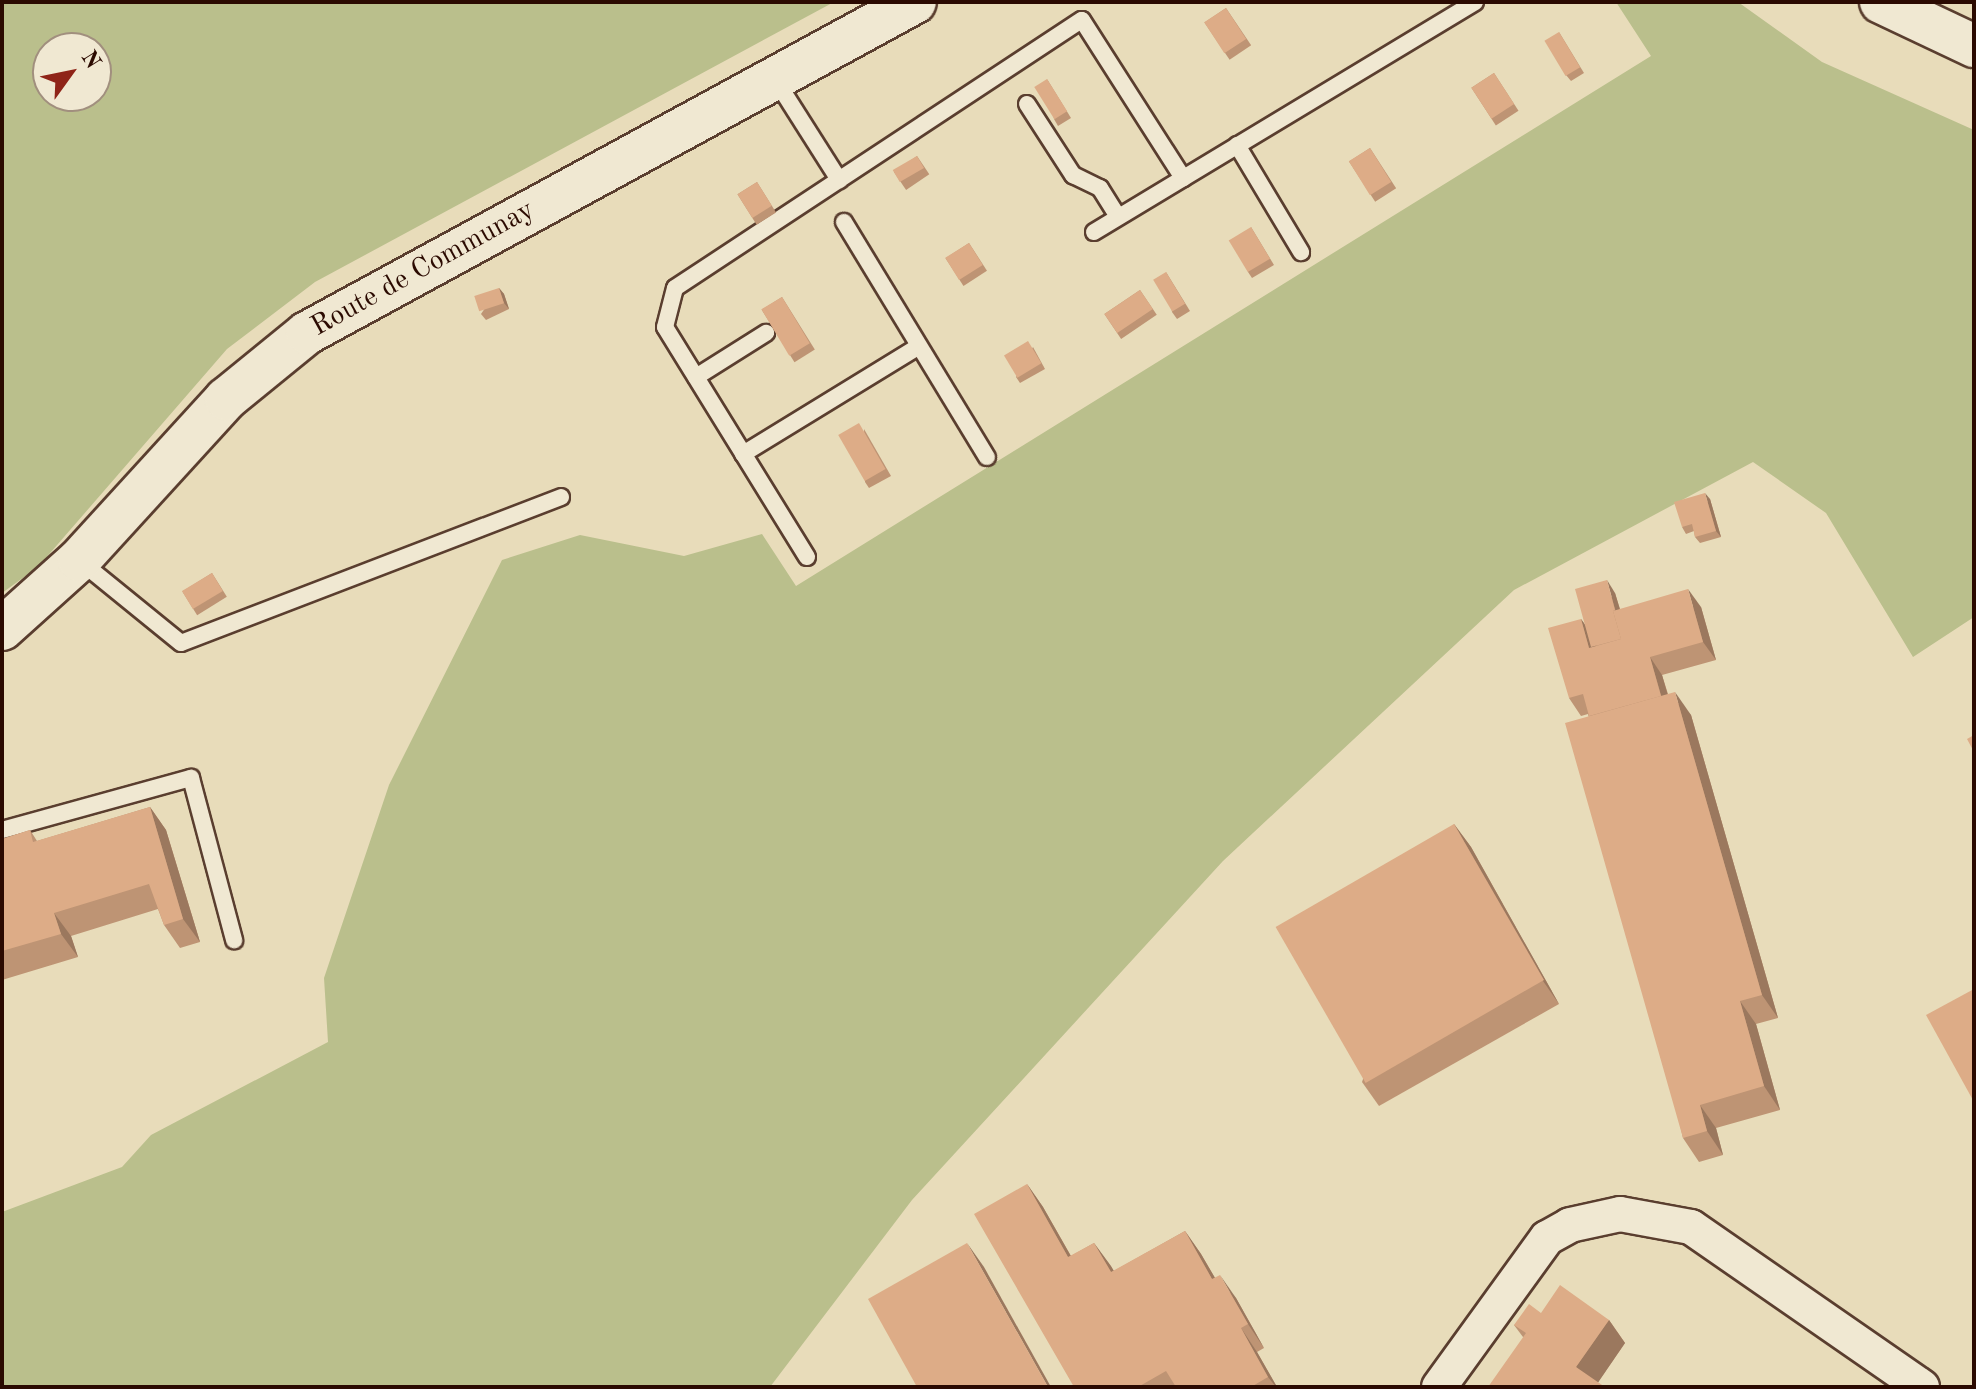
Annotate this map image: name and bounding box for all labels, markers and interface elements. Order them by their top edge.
north arrow [32,32,112,112]
text: N [77,47,104,73]
street label: Route de Communay [305,194,541,344]

